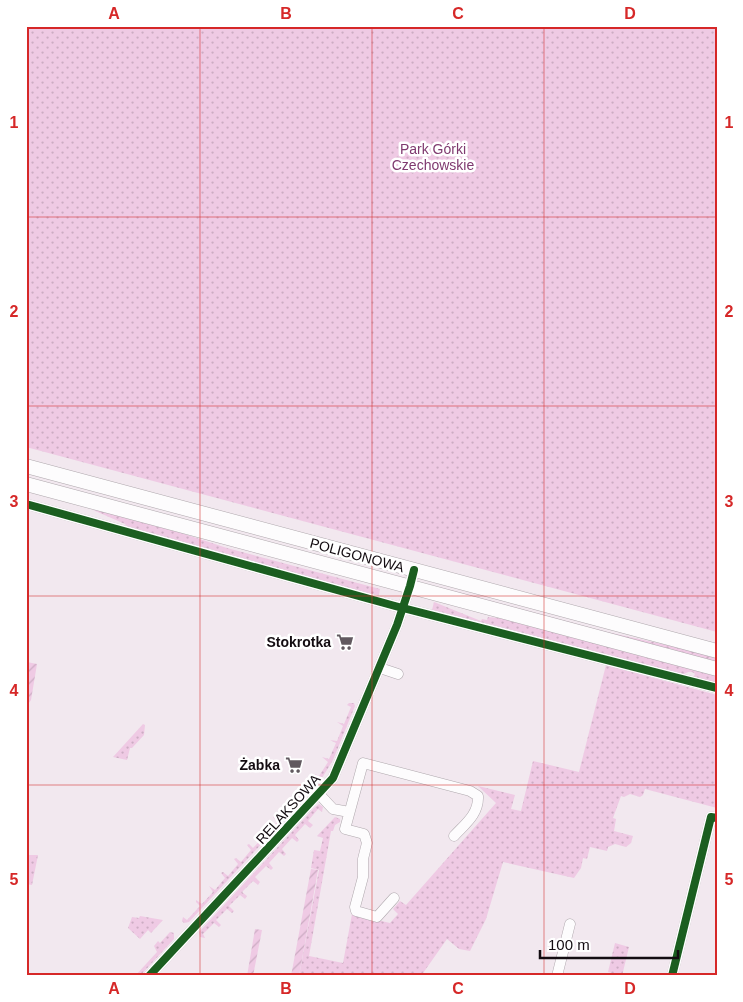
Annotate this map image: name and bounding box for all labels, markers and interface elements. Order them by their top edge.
text: A [108,5,120,22]
text: B [280,5,292,22]
text: C [452,5,464,22]
text: D [624,5,636,22]
text: 1 [10,114,19,131]
text: 1 [725,114,734,131]
park label: Park Górki Czechowskie [392,141,474,173]
text: 2 [10,303,19,320]
text: 2 [725,303,734,320]
text: 3 [10,493,19,510]
text: 3 [725,493,734,510]
street label: POLIGONOWA [308,535,406,575]
supermarket icon: Stokrotka [335,632,355,652]
place label: Stokrotka [266,634,331,650]
text: 4 [10,682,19,699]
text: 4 [725,682,734,699]
supermarket icon: Żabka [284,755,304,775]
place label: Żabka [240,757,280,773]
street label: RELAKSOWA [253,770,324,847]
text: 5 [10,871,19,888]
text: 5 [725,871,734,888]
scale bar [540,927,678,959]
text: 100 m [548,936,590,953]
text: A [108,980,120,997]
text: B [280,980,292,997]
text: C [452,980,464,997]
text: D [624,980,636,997]

